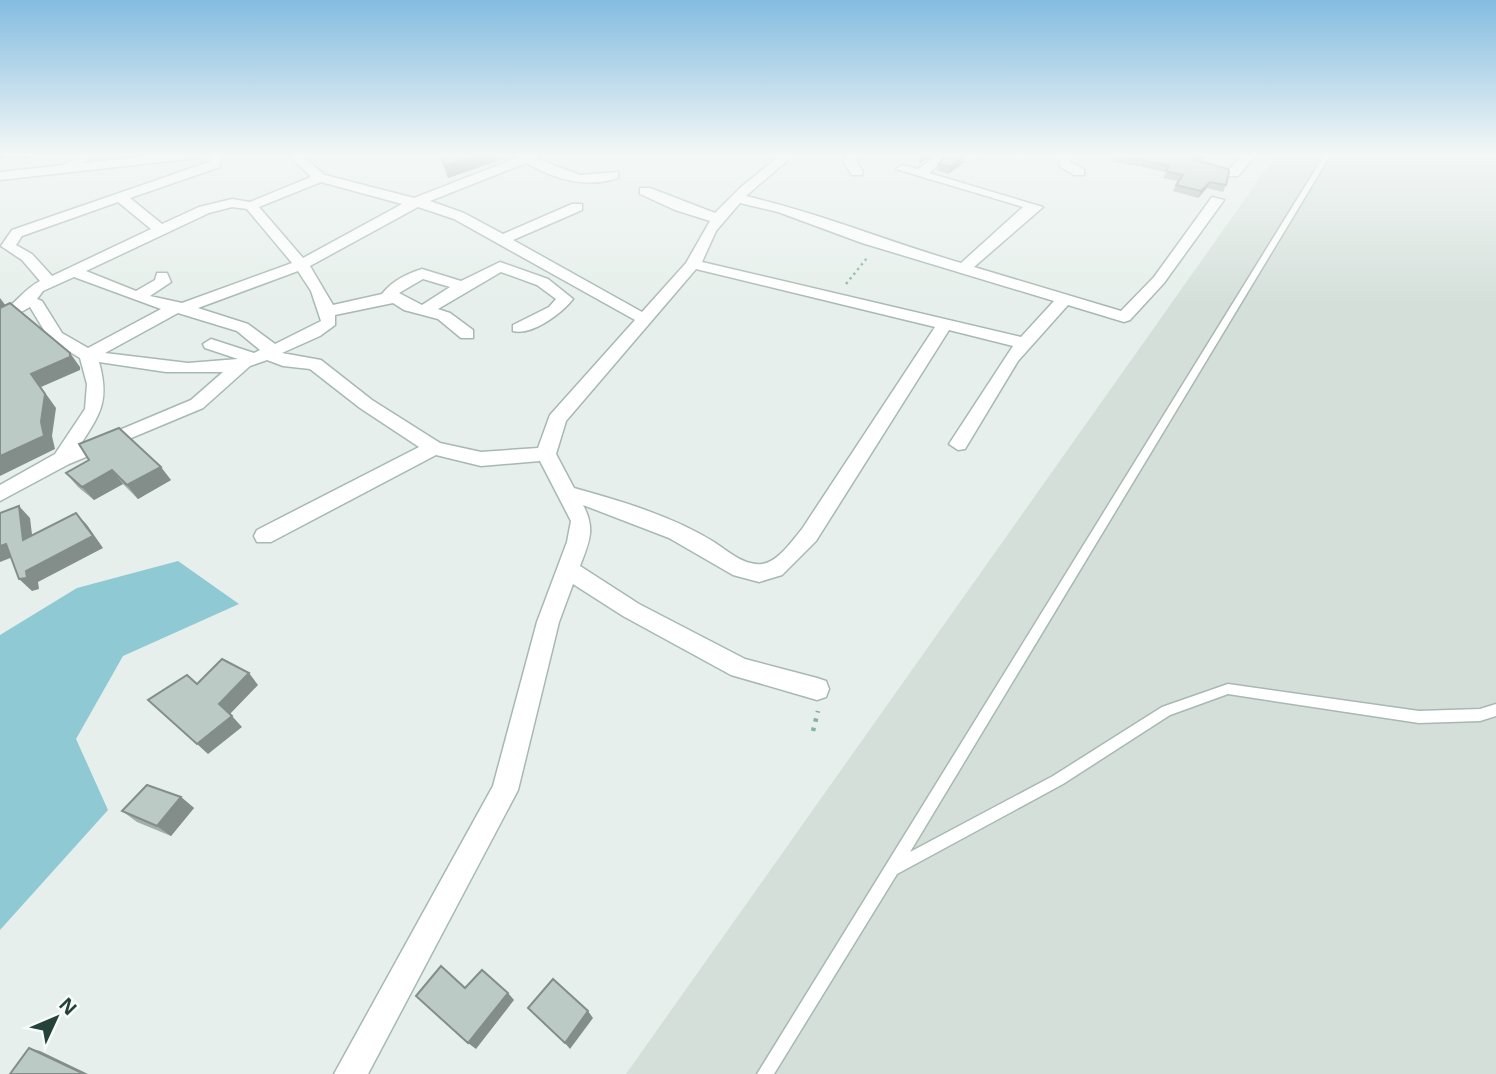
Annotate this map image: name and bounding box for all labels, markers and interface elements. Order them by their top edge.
north arrow [21,983,91,1053]
text: N [54,992,83,1021]

